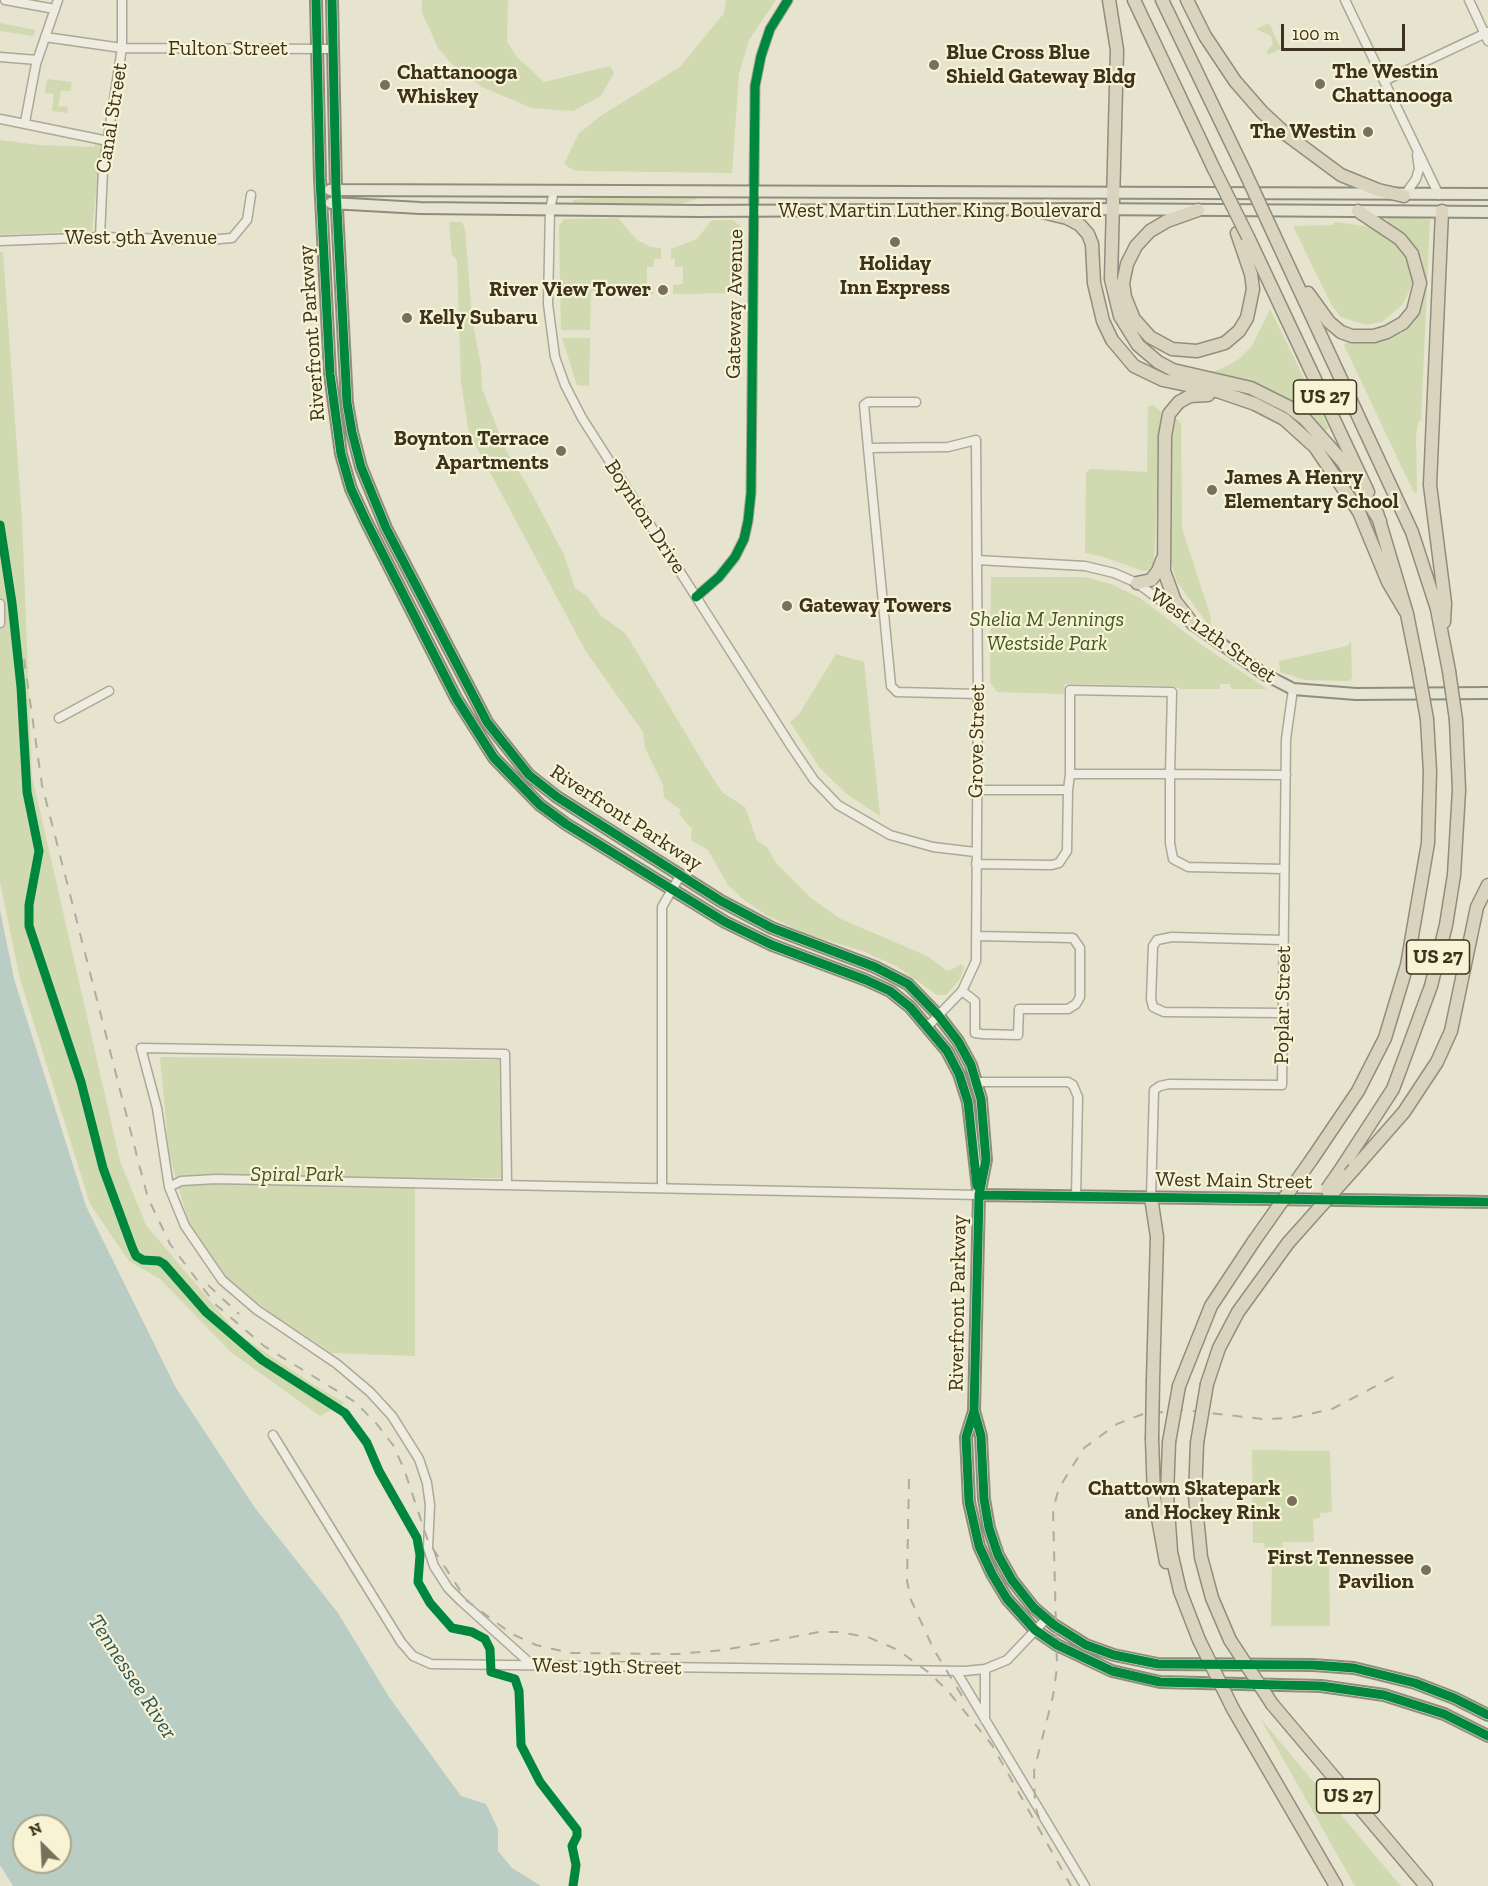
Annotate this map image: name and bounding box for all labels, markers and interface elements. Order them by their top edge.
scale bar [1284,12,1408,50]
text: 100 m [1292,23,1339,45]
street label: Fulton Street [168,36,288,62]
place label: Blue Cross Blue Shield Gateway Bldg [946,40,1136,90]
marker: Blue Cross Blue Shield Gateway Bldg [927,58,941,72]
place label: The Westin Chattanooga [1332,59,1453,109]
place label: Chattanooga Whiskey [397,60,518,110]
street label: Canal Street [91,61,133,175]
marker: The Westin Chattanooga [1313,77,1327,91]
marker: Chattanooga Whiskey [378,78,392,92]
place label: The Westin [1250,119,1356,145]
marker: The Westin [1361,125,1375,139]
street label: West Martin Luther King Boulevard [778,198,1102,224]
street label: West 9th Avenue [65,225,217,251]
street label: Gateway Avenue [721,229,749,379]
marker: Holiday Inn Express [888,235,902,249]
street label: Riverfront Parkway [293,244,331,422]
place label: Holiday Inn Express [840,251,950,301]
place label: River View Tower [489,277,651,303]
marker: River View Tower [656,283,670,297]
place label: Kelly Subaru [419,305,538,331]
marker: Kelly Subaru [400,311,414,325]
road number: US 27 [1294,380,1356,414]
place label: Boynton Terrace Apartments [394,426,549,476]
marker: Boynton Terrace Apartments [554,444,568,458]
street label: Boynton Drive [599,455,691,579]
place label: James A Henry Elementary School [1224,465,1399,515]
marker: James A Henry Elementary School [1205,483,1219,497]
street label: West 12th Street [1145,583,1281,689]
place label: Gateway Towers [799,593,952,619]
marker: Gateway Towers [780,599,794,613]
park label: Shelia M Jennings Westside Park [970,607,1124,657]
street label: Grove Street [963,684,991,798]
street label: Riverfront Parkway [545,759,707,877]
road number: US 27 [1406,940,1470,974]
street label: Poplar Street [1269,946,1297,1064]
park label: Spiral Park [250,1162,344,1188]
street label: West Main Street [1155,1167,1313,1195]
street label: Riverfront Parkway [944,1214,972,1392]
place label: Chattown Skatepark and Hockey Rink [1088,1476,1280,1526]
marker: Chattown Skatepark and Hockey Rink [1285,1494,1299,1508]
place label: First Tennessee Pavilion [1267,1545,1414,1595]
marker: First Tennessee Pavilion [1419,1563,1433,1577]
water label: Tennessee River [82,1610,182,1744]
street label: West 19th Street [532,1653,682,1681]
road number: US 27 [1316,1779,1380,1813]
north arrow [12,1814,72,1874]
text: N [26,1818,45,1840]

